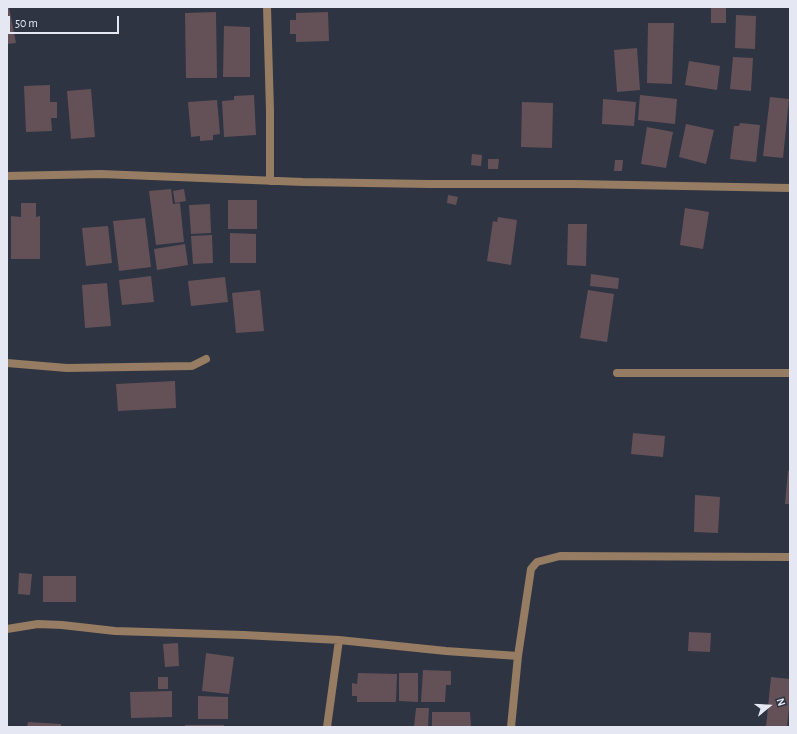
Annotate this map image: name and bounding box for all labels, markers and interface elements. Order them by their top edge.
scale bar [10,8,121,34]
text: 50 m [15,17,38,29]
north arrow [749,686,789,726]
text: N [774,697,787,707]

